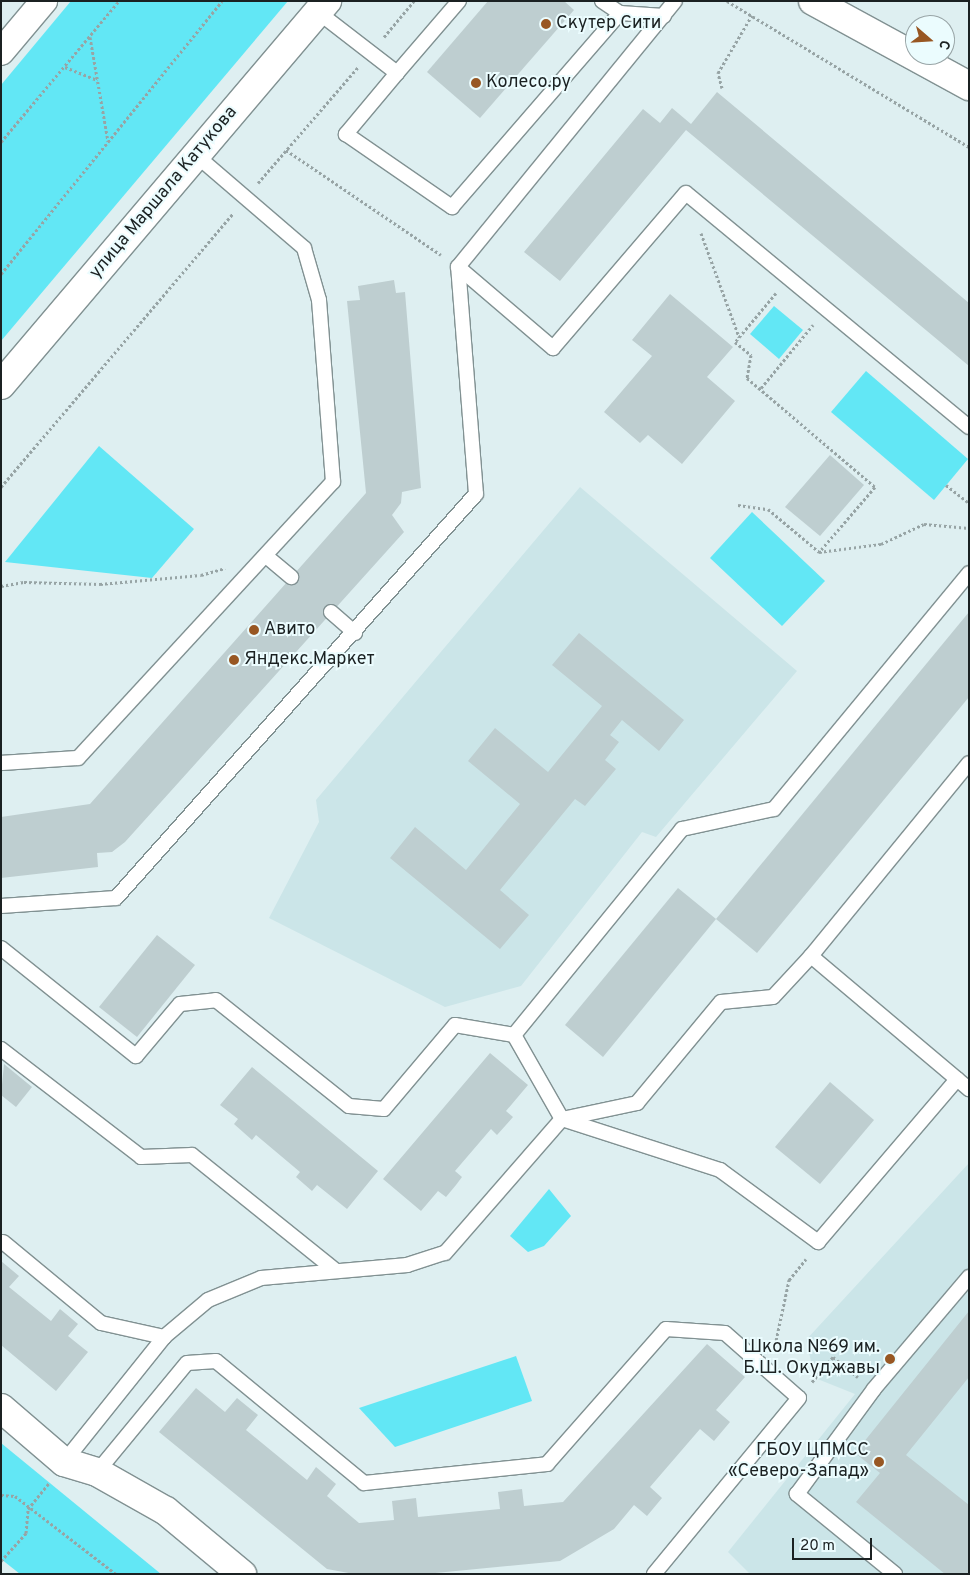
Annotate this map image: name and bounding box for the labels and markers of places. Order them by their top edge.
place label: Скутер Сити [556,13,661,35]
marker: Скутер Сити [540,18,552,30]
place label: Колесо.ру [486,72,571,94]
marker: Колесо.ру [470,77,482,89]
place label: Авито [264,619,315,641]
marker: Авито [248,624,260,636]
place label: Яндекс.Маркет [244,649,375,671]
marker: Яндекс.Маркет [228,654,240,666]
place label: Школа №69 им. Б.Ш. Окуджавы [743,1338,880,1380]
marker: Школа №69 им. Б.Ш. Окуджавы [884,1353,896,1365]
place label: ГБОУ ЦПМСС «Северо-Запад» [728,1441,869,1484]
marker: ГБОУ ЦПМСС «Северо-Запад» [873,1456,885,1468]

